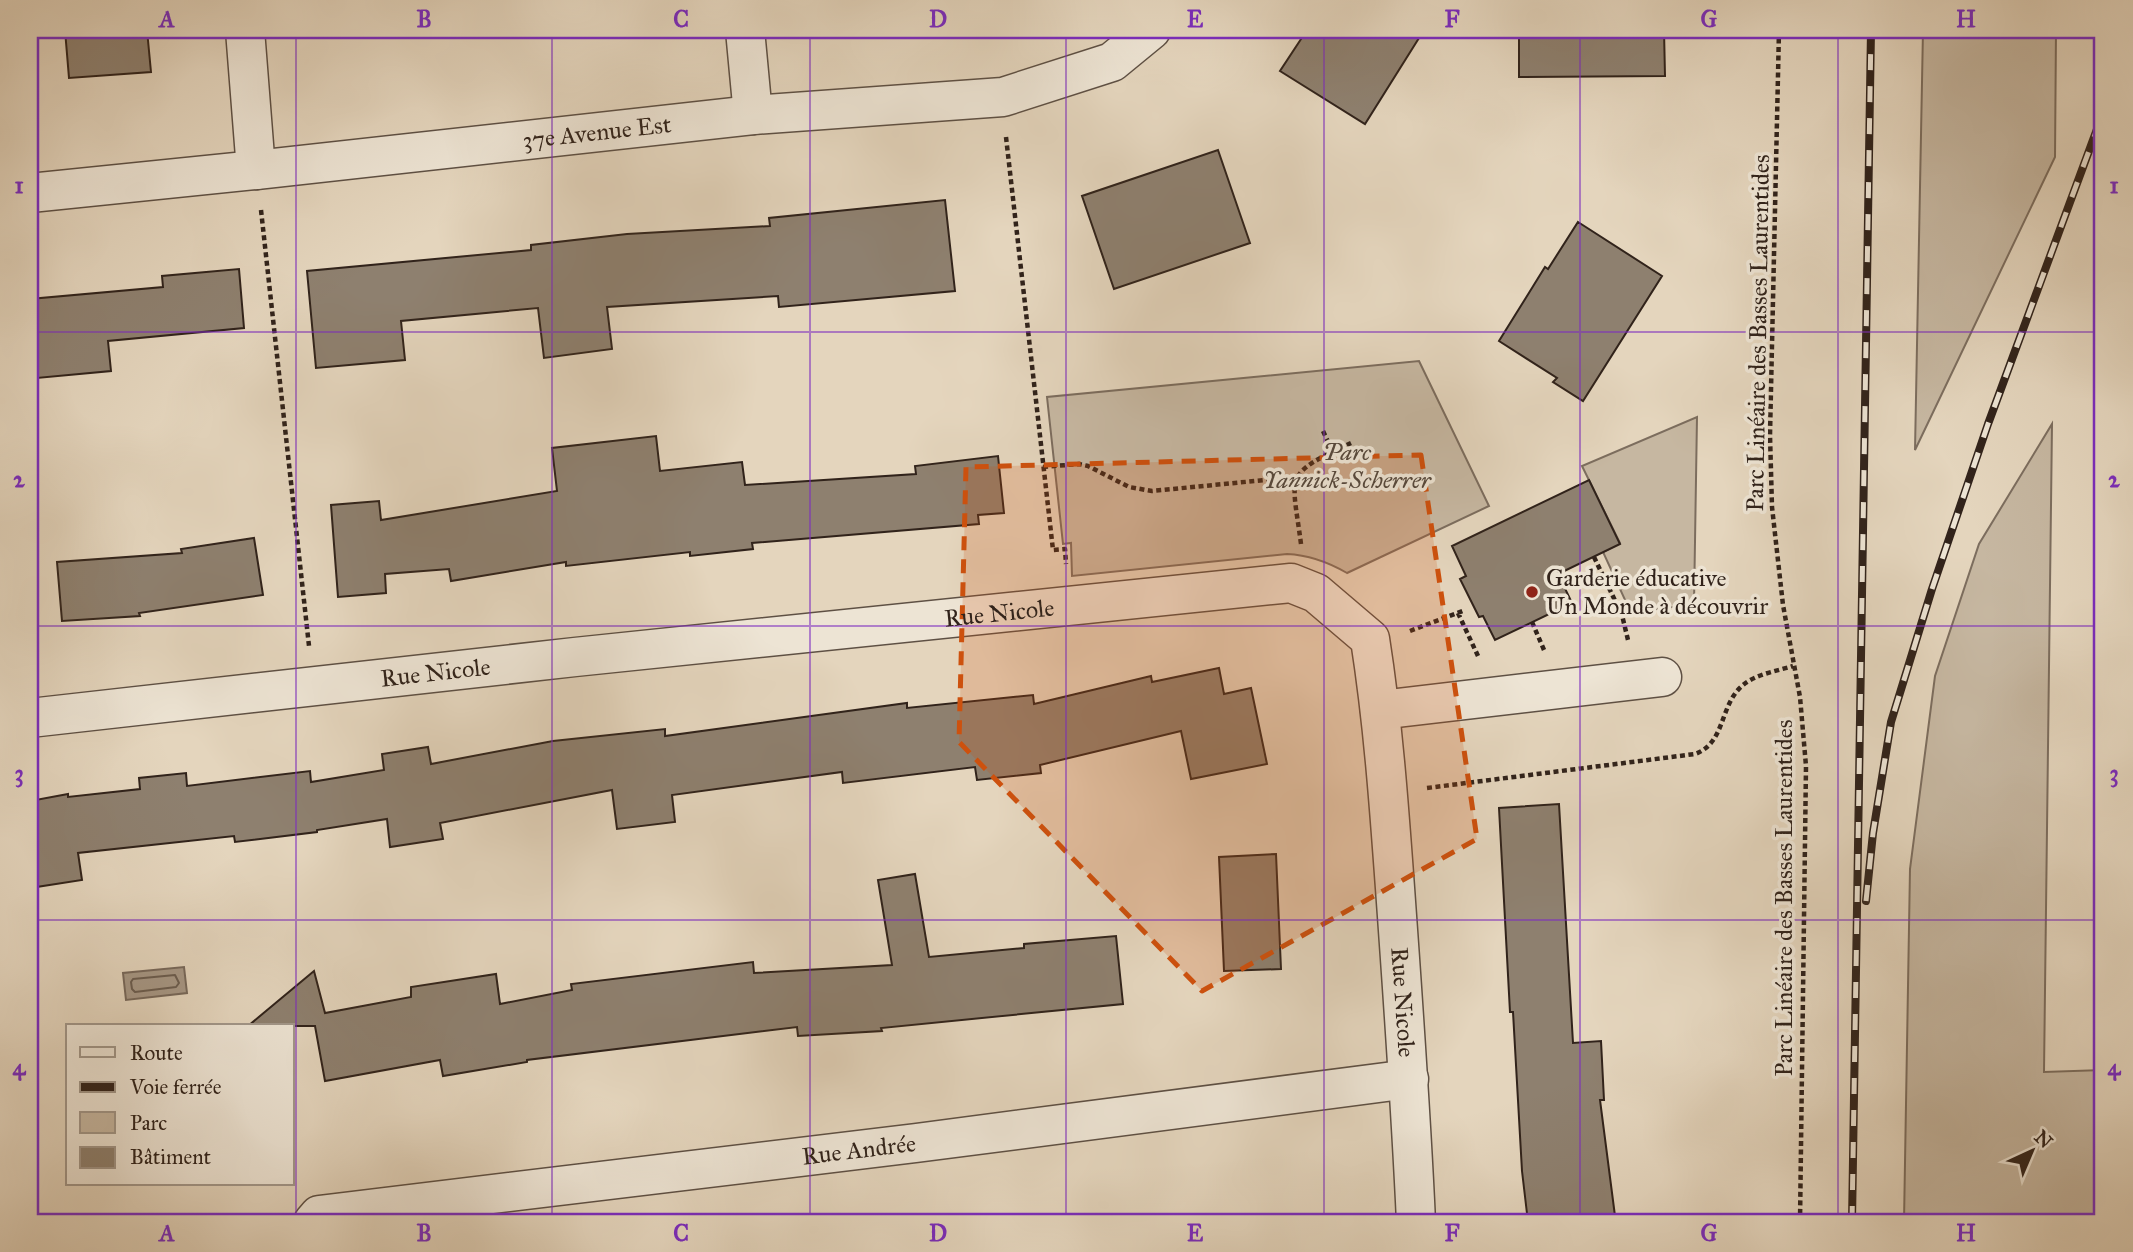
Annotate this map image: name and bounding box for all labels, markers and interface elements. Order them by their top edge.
text: A [157,5,175,33]
text: B [416,5,432,33]
text: C [673,5,689,33]
text: D [929,5,947,33]
text: E [1187,5,1204,33]
text: F [1444,5,1460,33]
text: G [1701,5,1718,33]
text: H [1956,5,1976,33]
street label: 37e Avenue Est [521,109,673,155]
street label: Parc Linéaire des Basses Laurentides [1740,154,1776,512]
text: 1 [14,171,24,199]
text: 1 [2109,171,2119,199]
park label: Parc Yannick-Scherrer [1263,437,1433,495]
text: 2 [13,465,25,493]
text: 2 [2108,465,2120,493]
place label: Garderie éducative Un Monde à découvrir [1546,563,1768,621]
marker: Garderie éducative Un Monde à découvrir [1524,584,1540,600]
street label: Rue Nicole [943,593,1056,634]
street label: Rue Nicole [379,652,492,694]
street label: Parc Linéaire des Basses Laurentides [1769,719,1799,1077]
text: 3 [14,759,24,788]
text: 3 [2109,759,2119,788]
street label: Rue Nicole [1384,946,1422,1058]
legend [66,1024,294,1186]
text: Route [130,1040,183,1066]
text: 4 [13,1053,27,1081]
text: 4 [2108,1053,2122,1081]
text: Voie ferrée [129,1074,222,1100]
text: Parc [130,1110,167,1136]
north arrow [1996,1116,2066,1186]
text: N [2030,1125,2057,1153]
street label: Rue Andrée [800,1128,918,1172]
text: Bâtiment [130,1144,212,1170]
text: A [157,1219,175,1247]
text: B [416,1219,432,1247]
text: C [673,1219,689,1247]
text: D [929,1219,947,1247]
text: E [1187,1219,1204,1247]
text: F [1444,1219,1460,1247]
text: G [1701,1219,1718,1247]
text: H [1956,1219,1976,1247]

